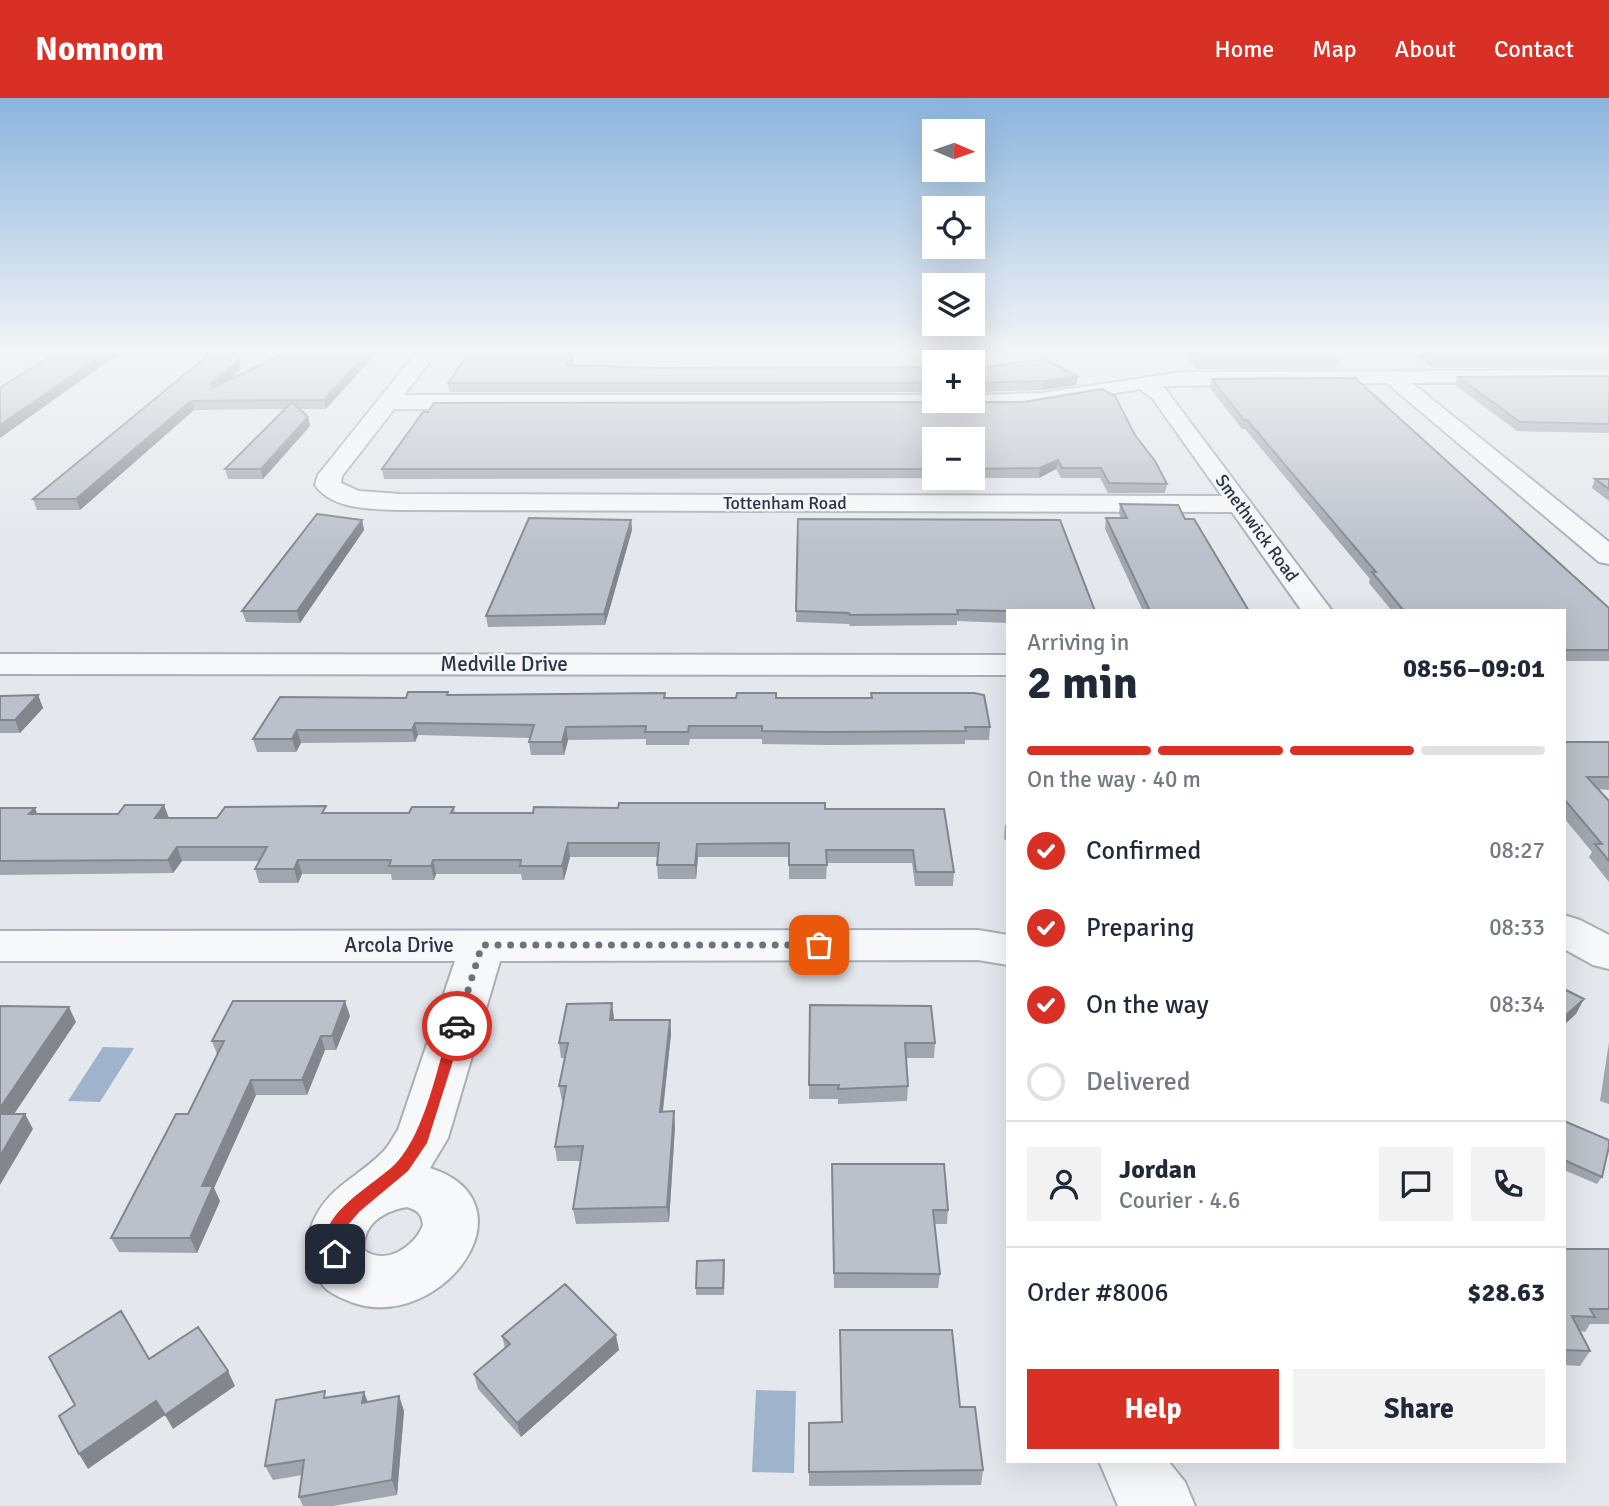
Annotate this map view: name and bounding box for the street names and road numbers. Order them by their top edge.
street label: Smethwick Road [1211,470,1303,586]
street label: Tottenham Road [723,492,847,514]
street label: Medville Drive [440,651,568,677]
street label: Arcola Drive [344,932,454,958]

